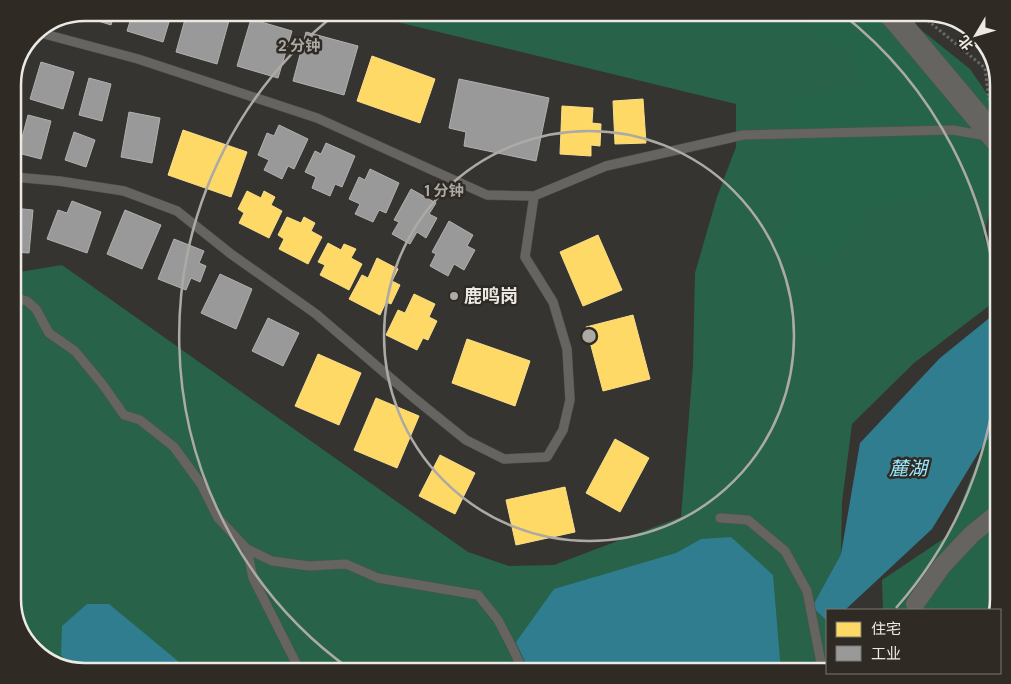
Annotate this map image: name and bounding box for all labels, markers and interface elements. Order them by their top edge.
north arrow [951,10,1001,60]
text: 北 [954,32,977,54]
text: 2 分钟 [278,36,320,56]
text: 1 分钟 [425,181,464,201]
place label: 鹿鸣岗 [464,284,518,308]
marker: 鹿鸣岗 [448,290,460,302]
centre of rings [580,327,598,345]
water label: 麓湖 [889,456,930,481]
legend [826,609,1001,674]
text: 住宅 [871,619,901,639]
text: 工业 [871,644,901,664]

